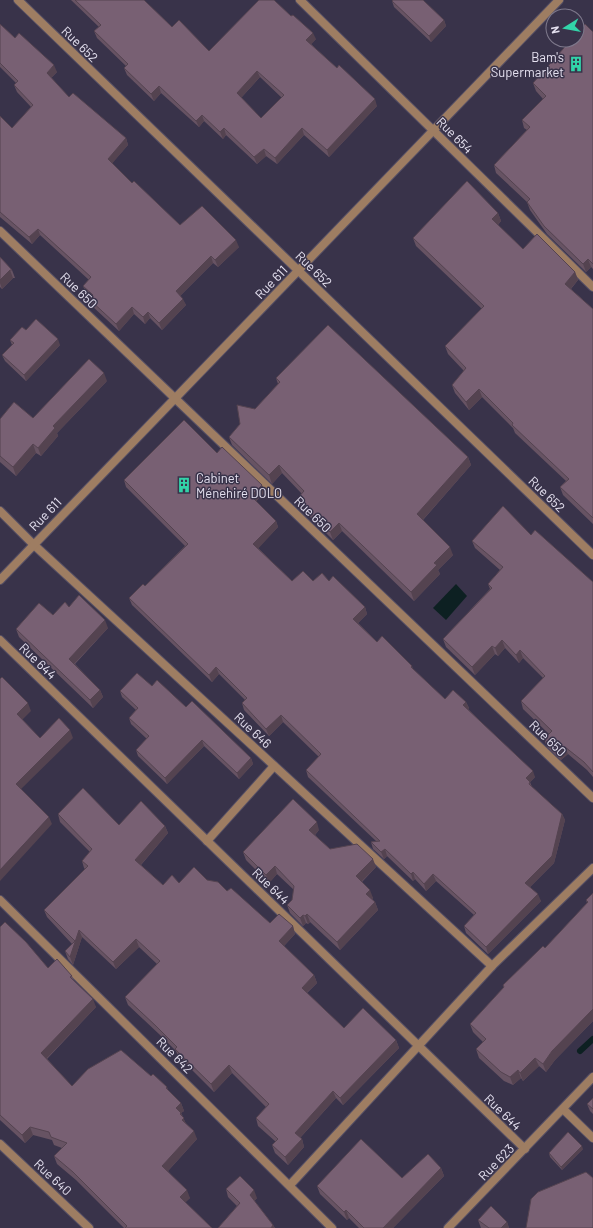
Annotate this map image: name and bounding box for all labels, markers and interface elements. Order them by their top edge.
north arrow [545,8,585,48]
street label: Rue 652 [58,23,102,65]
text: N [548,25,562,35]
place label: Bam's Supermarket [491,49,564,80]
building icon: Bam's Supermarket [567,55,585,73]
street label: Rue 654 [433,113,477,157]
street label: Rue 652 [292,248,336,290]
street label: Rue 611 [251,262,291,302]
street label: Rue 650 [57,269,101,311]
place label: Cabinet Ménehiré DOLO [196,470,282,501]
street label: Rue 652 [525,473,569,515]
building icon: Cabinet Ménehiré DOLO [175,476,193,494]
street label: Rue 650 [291,493,335,535]
street label: Rue 611 [25,494,65,534]
street label: Rue 644 [16,639,60,683]
street label: Rue 646 [231,709,275,751]
street label: Rue 650 [526,717,570,759]
street label: Rue 644 [249,864,293,908]
street label: Rue 642 [153,1033,197,1077]
street label: Rue 644 [481,1090,525,1134]
street label: Rue 623 [475,1140,517,1184]
street label: Rue 640 [31,1156,75,1198]

